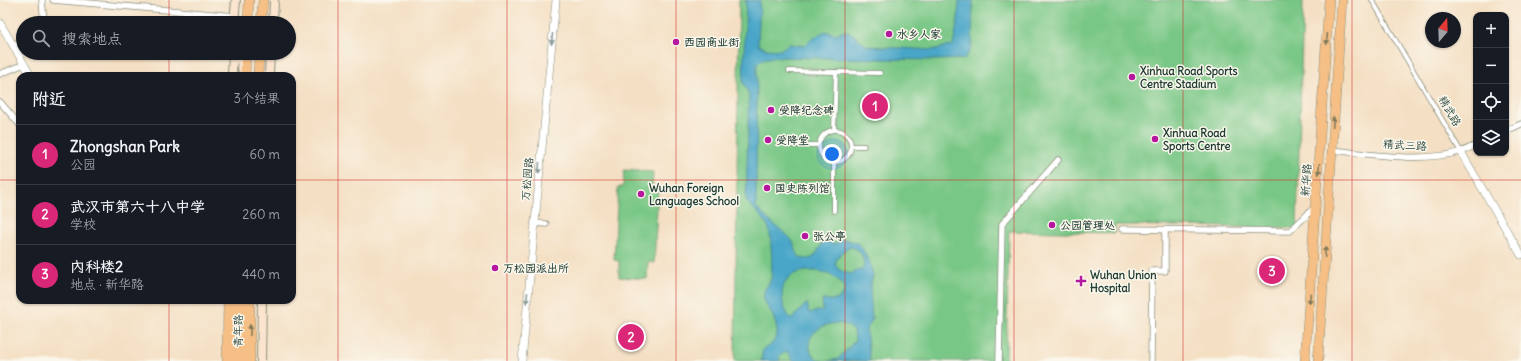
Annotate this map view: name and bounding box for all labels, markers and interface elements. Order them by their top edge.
north arrow [1425,12,1461,48]
map controls [1473,12,1509,156]
button: + [1473,12,1509,48]
search box [16,16,296,60]
icon: search [30,27,52,49]
place label: 水乡人家 [897,27,941,41]
text: 搜索地点 [62,29,122,48]
marker: 水乡人家 [884,29,894,39]
one-way arrow [549,33,555,45]
one-way arrow [1324,33,1330,46]
place label: 西园商业街 [684,35,740,49]
marker: 西园商业街 [671,37,681,47]
button: − [1473,48,1509,84]
place label: Xinhua Road Sports Centre Stadium [1140,64,1237,91]
marker: Xinhua Road Sports Centre Stadium [1127,72,1137,82]
button: locate [1473,84,1509,120]
text: 附近 [32,88,66,110]
text: 3个结果 [234,90,280,107]
pin: 1 [862,91,888,121]
street label: 精武路 [1436,93,1464,129]
place label: 受降纪念碑 [779,103,834,117]
marker: 受降纪念碑 [766,105,776,115]
one-way arrow [1330,116,1337,128]
button: layers [1473,120,1509,156]
place label: Xinhua Road Sports Centre [1163,126,1230,154]
place label: 受降堂 [776,133,809,147]
marker: Xinhua Road Sports Centre [1150,134,1160,144]
marker: 受降堂 [763,135,773,145]
text: Zhongshan Park [70,137,180,156]
street label: 精武三路 [1383,137,1427,153]
your location [822,144,842,164]
text: 1 [42,146,48,163]
text: 60 m [249,146,280,163]
text: 公园 [70,156,96,173]
street label: 万松园路 [518,156,536,202]
one-way arrow [536,162,543,174]
street label: 新华路 [1298,163,1314,197]
one-way arrow [1315,163,1322,175]
place label: Wuhan Foreign Languages School [649,181,739,209]
place label: 国史陈列馆 [775,181,830,195]
marker: 国史陈列馆 [762,183,772,193]
marker: Wuhan Foreign Languages School [636,189,646,199]
text: 武汉市第六十八中学 [70,197,205,216]
text: 2 [41,206,49,223]
text: 260 m [242,206,280,223]
text: 学校 [70,216,96,233]
place label: 公园管理处 [1060,218,1115,232]
marker: 公园管理处 [1047,220,1057,230]
place label: 张公亭 [813,229,846,243]
marker: 张公亭 [800,231,810,241]
one-way arrow [1322,245,1328,258]
pin: 3 [1259,256,1285,286]
text: 内科楼2 [70,257,123,276]
place label: 万松园派出所 [503,261,569,275]
marker: 万松园派出所 [490,263,500,273]
text: 3 [41,266,49,283]
text: 440 m [242,266,280,283]
place label: Wuhan Union Hospital [1090,268,1157,296]
marker: Wuhan Union Hospital [1075,275,1087,287]
text: 地点 · 新华路 [70,276,144,293]
one-way arrow [524,292,531,304]
one-way arrow [1306,292,1313,304]
street label: 青年路 [231,315,245,348]
pin: 2 [618,322,644,352]
one-way arrow [247,323,253,336]

